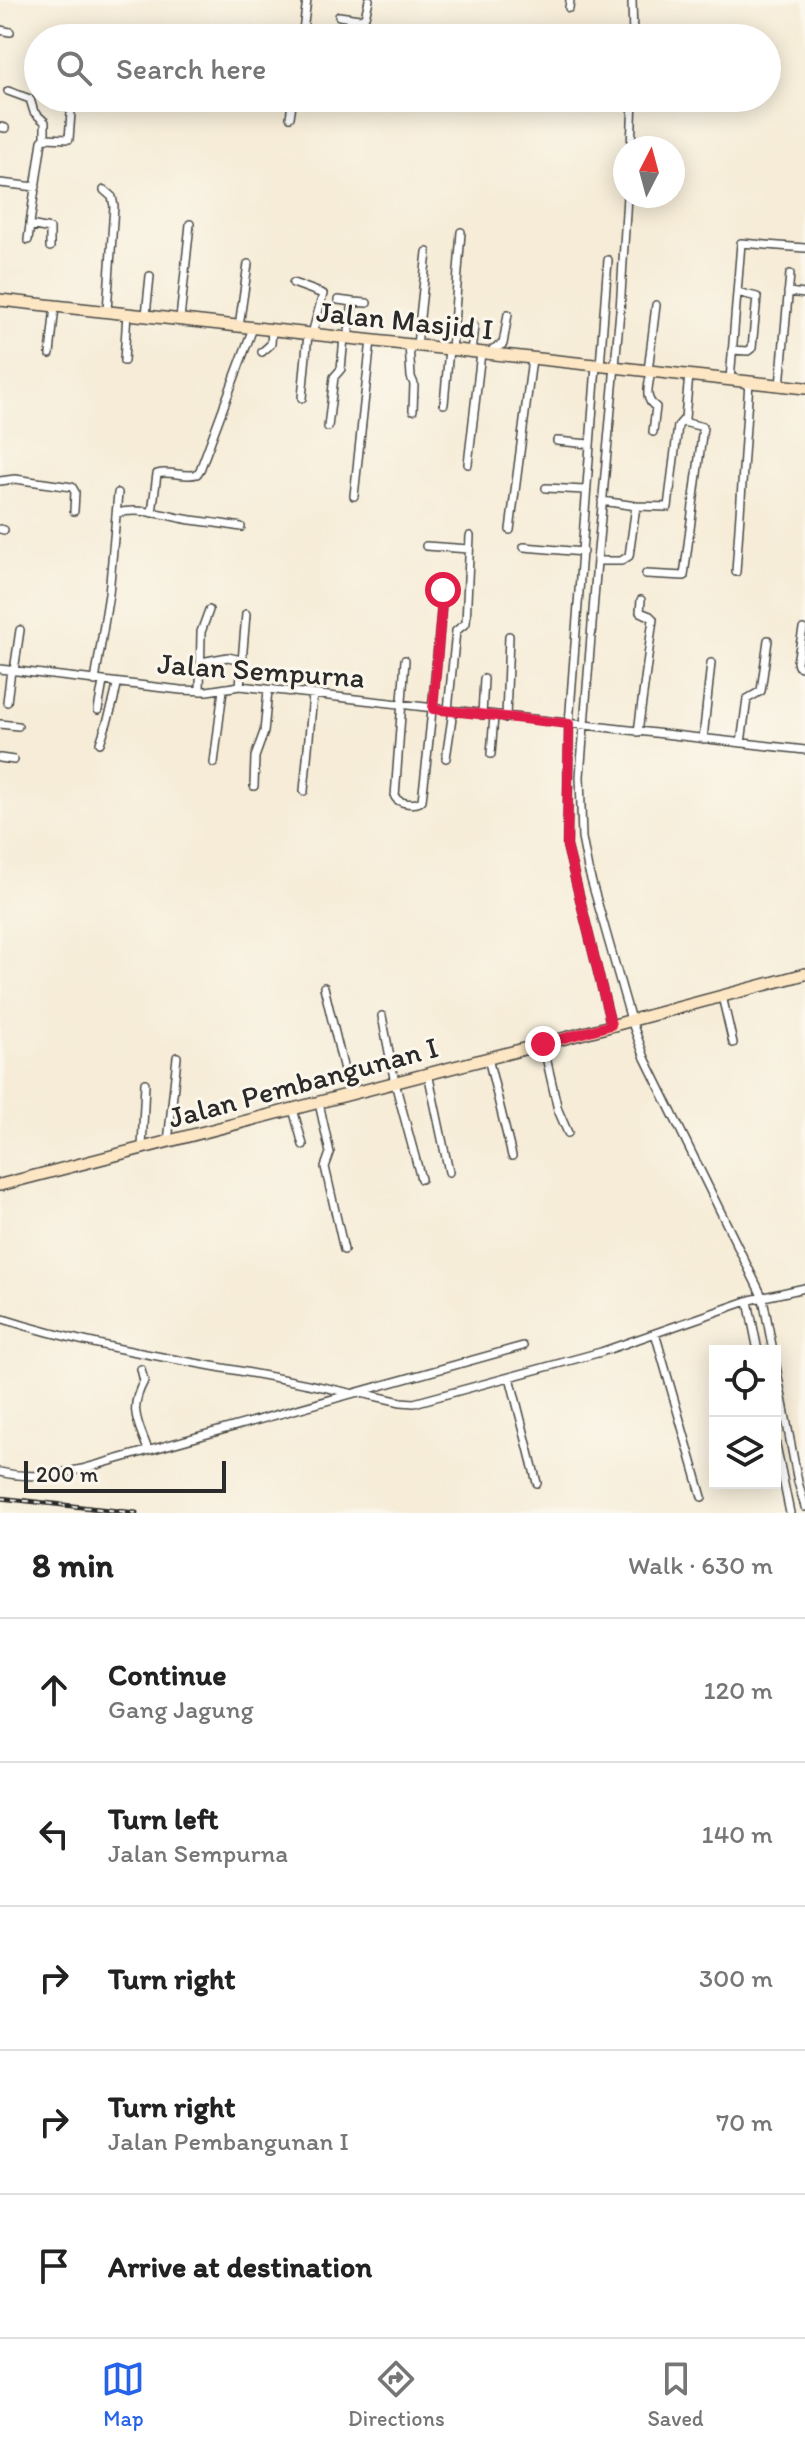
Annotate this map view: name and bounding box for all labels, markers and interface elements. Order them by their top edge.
search box [24,24,781,112]
icon: search [52,46,96,90]
text: Search here [116,50,266,87]
north arrow [613,136,685,208]
street label: Jalan Masjid I [315,292,495,348]
route start [425,572,461,608]
street label: Jalan Sempurna [156,644,366,696]
route end [525,1026,561,1062]
street label: Jalan Pembangunan I [164,1028,442,1136]
map controls [709,1345,781,1489]
button: locate [709,1345,781,1417]
button: layers [709,1417,781,1489]
scale bar [24,1457,226,1493]
text: 200 m [36,1461,98,1488]
text: 8 min [32,1545,114,1586]
text: Walk · 630 m [628,1549,773,1581]
text: Continue [108,1656,227,1693]
icon: ahead [32,1668,76,1712]
text: 120 m [704,1674,773,1706]
text: Gang Jagung [108,1693,254,1725]
text: Turn left [108,1800,219,1837]
icon: left [32,1812,76,1856]
text: 140 m [702,1818,773,1850]
text: Jalan Sempurna [108,1837,288,1869]
icon: right [32,1956,76,2000]
text: Turn right [108,1960,236,1997]
text: 300 m [699,1962,773,1994]
text: Turn right [108,2088,236,2125]
icon: right [32,2100,76,2144]
text: 70 m [716,2106,773,2138]
text: Jalan Pembangunan I [108,2125,349,2157]
icon: arrive [32,2244,76,2288]
text: Arrive at destination [108,2248,372,2285]
tab: Map [101,2357,145,2432]
tab: Directions [348,2357,445,2432]
tab: Saved [647,2357,704,2432]

